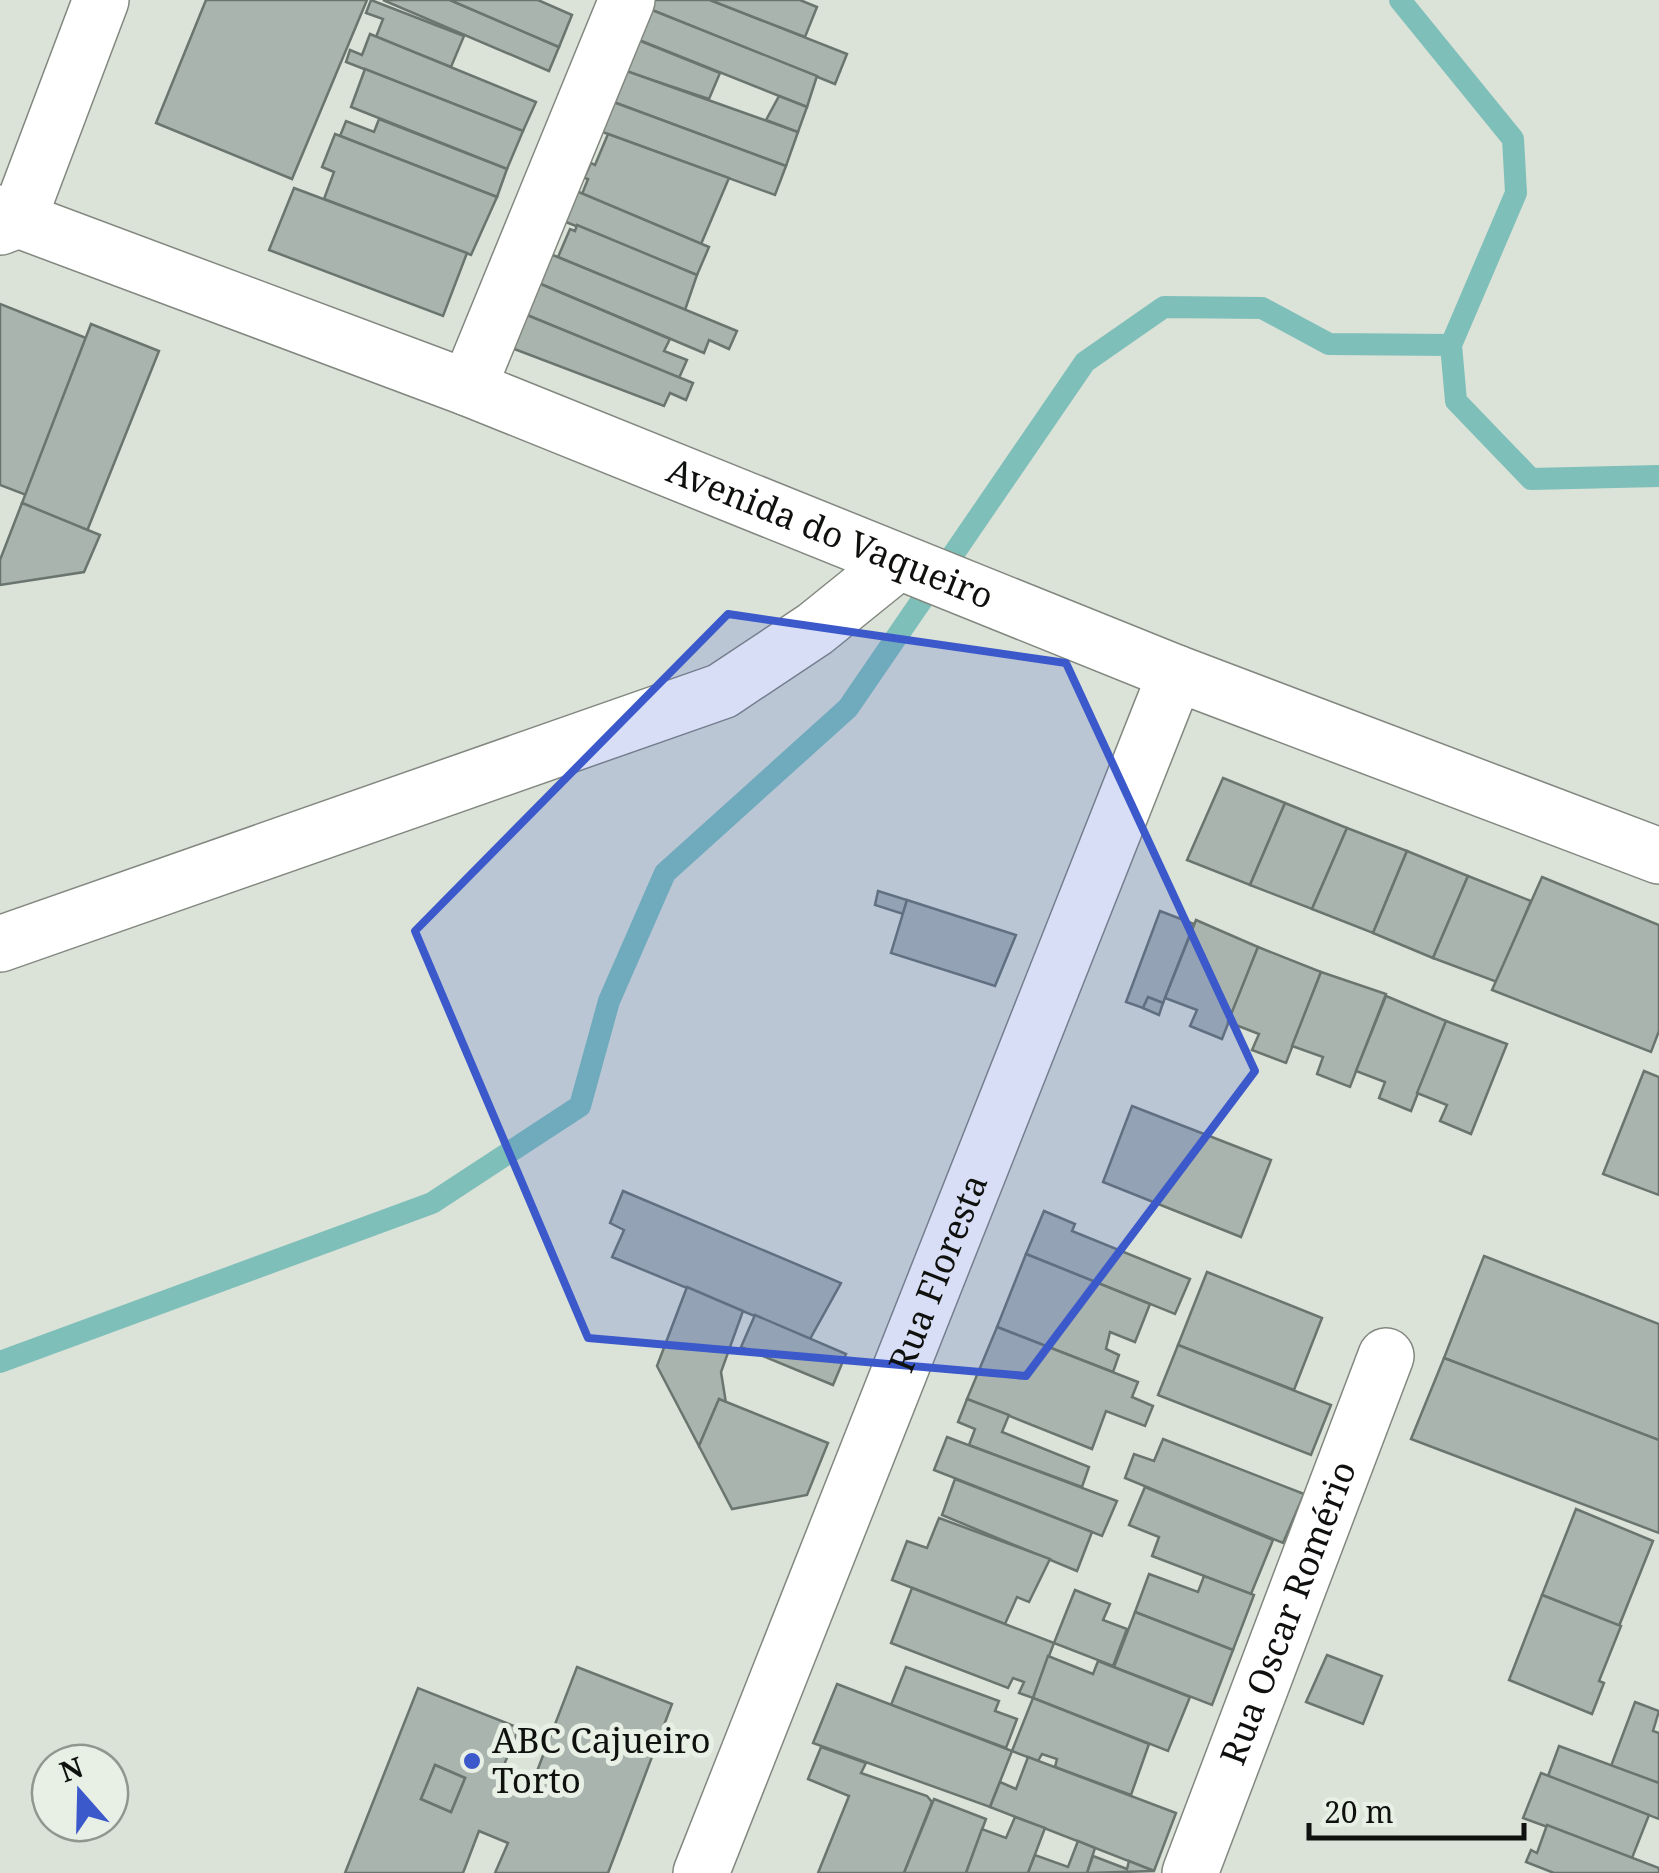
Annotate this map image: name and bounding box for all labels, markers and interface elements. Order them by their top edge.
street label: Avenida do Vaqueiro [660,446,1001,619]
street label: Rua Floresta [877,1167,997,1378]
street label: Rua Oscar Romério [1208,1454,1366,1771]
place label: ABC Cajueiro Torto [492,1716,711,1803]
north arrow [30,1743,130,1843]
text: N [54,1747,88,1790]
marker: ABC Cajueiro Torto [461,1750,483,1772]
scale bar [1309,1778,1524,1840]
text: 20 m [1324,1791,1394,1832]

